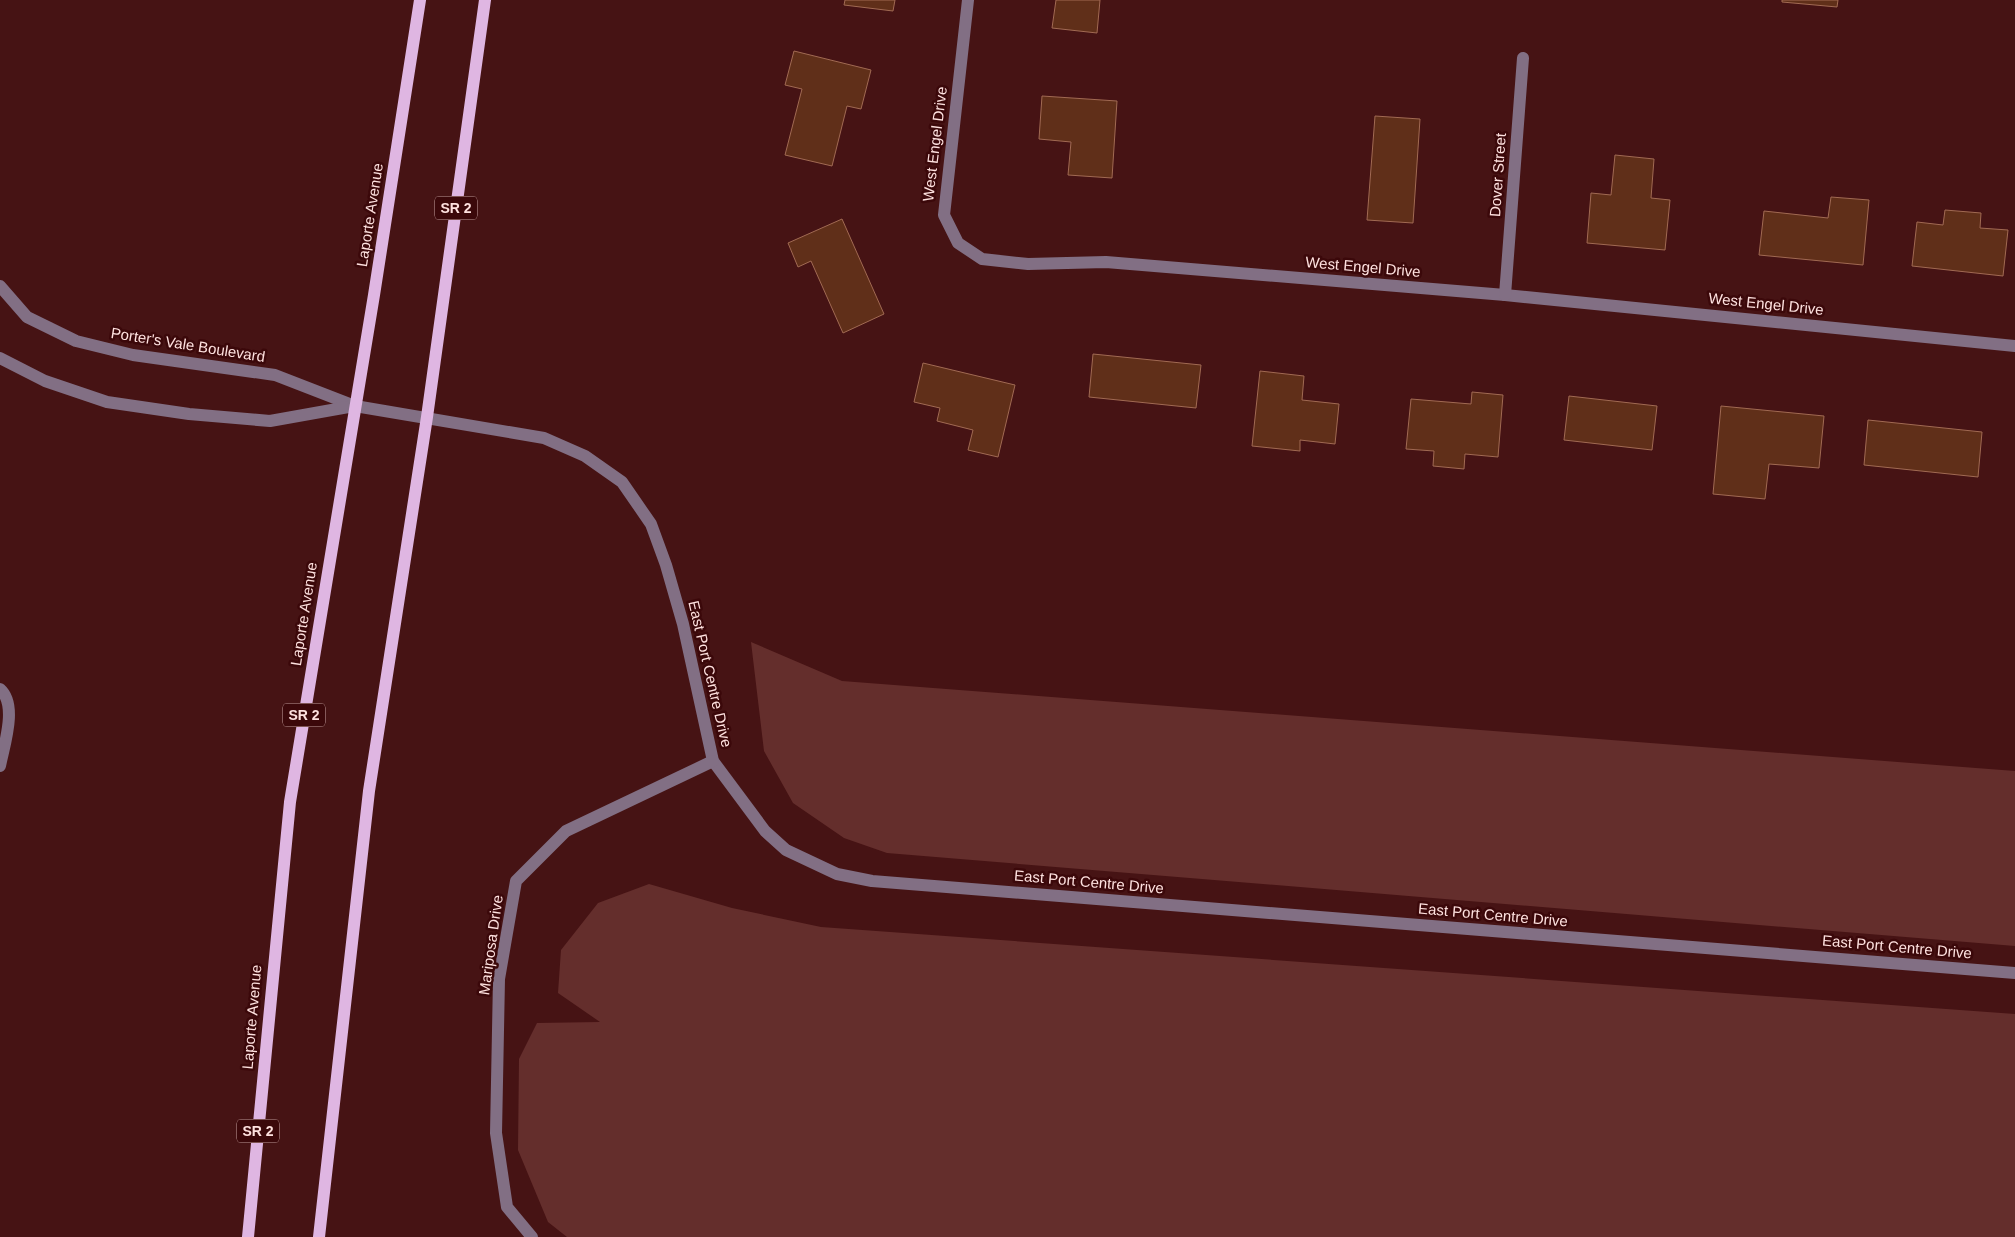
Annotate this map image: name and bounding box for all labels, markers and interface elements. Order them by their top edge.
street label: West Engel Drive [919,86,950,202]
street label: Dover Street [1486,132,1509,218]
street label: Laporte Avenue [353,162,386,268]
road number: SR 2 [435,197,477,220]
street label: West Engel Drive [1305,253,1421,280]
street label: West Engel Drive [1708,289,1824,318]
street label: Porter's Vale Boulevard [110,324,266,365]
street label: Laporte Avenue [287,561,320,667]
street label: East Port Centre Drive [685,599,736,749]
road number: SR 2 [283,704,325,726]
street label: East Port Centre Drive [1014,866,1165,897]
street label: Mariposa Drive [475,894,506,996]
street label: East Port Centre Drive [1418,899,1569,930]
street label: East Port Centre Drive [1822,931,1973,962]
street label: Laporte Avenue [238,964,265,1070]
road number: SR 2 [237,1120,279,1142]

